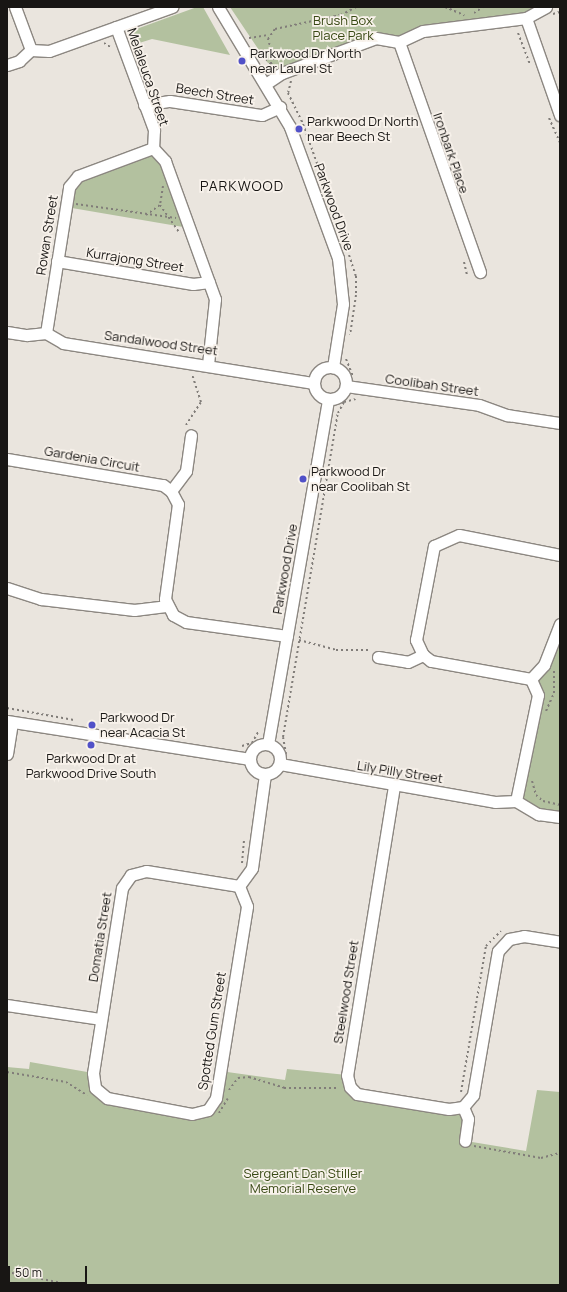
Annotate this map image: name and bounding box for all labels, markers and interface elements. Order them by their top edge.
park label: Brush Box Place Park [312,13,374,44]
street label: Melaleuca Street [124,26,172,128]
place label: Parkwood Dr North near Laurel St [250,46,362,77]
marker: Parkwood Dr North near Laurel St [237,56,247,66]
street label: Beech Street [175,80,255,108]
street label: Ironbark Place [430,111,472,195]
place label: Parkwood Dr North near Beech St [307,114,419,145]
marker: Parkwood Dr North near Beech St [294,124,304,134]
street label: Parkwood Drive [311,161,357,253]
district label: PARKWOOD [200,178,284,194]
street label: Rowan Street [33,194,61,276]
street label: Kurrajong Street [85,245,185,275]
street label: Sandalwood Street [103,327,219,359]
street label: Coolibah Street [384,371,480,399]
street label: Gardenia Circuit [43,443,141,475]
place label: Parkwood Dr near Coolibah St [311,464,410,495]
marker: Parkwood Dr near Coolibah St [298,474,308,484]
street label: Parkwood Drive [269,522,301,616]
place label: Parkwood Dr near Acacia St [100,710,185,741]
marker: Parkwood Dr near Acacia St [87,720,97,730]
marker: Parkwood Dr at Parkwood Drive South [86,740,96,750]
place label: Parkwood Dr at Parkwood Drive South [26,751,156,782]
street label: Lily Pilly Street [356,758,444,786]
street label: Domatia Street [85,891,115,983]
street label: Steelwood Street [330,939,362,1045]
street label: Spotted Gum Street [195,971,229,1091]
park label: Sergeant Dan Stiller Memorial Reserve [244,1166,362,1197]
scale bar [10,1258,89,1284]
text: 50 m [15,1264,42,1281]

